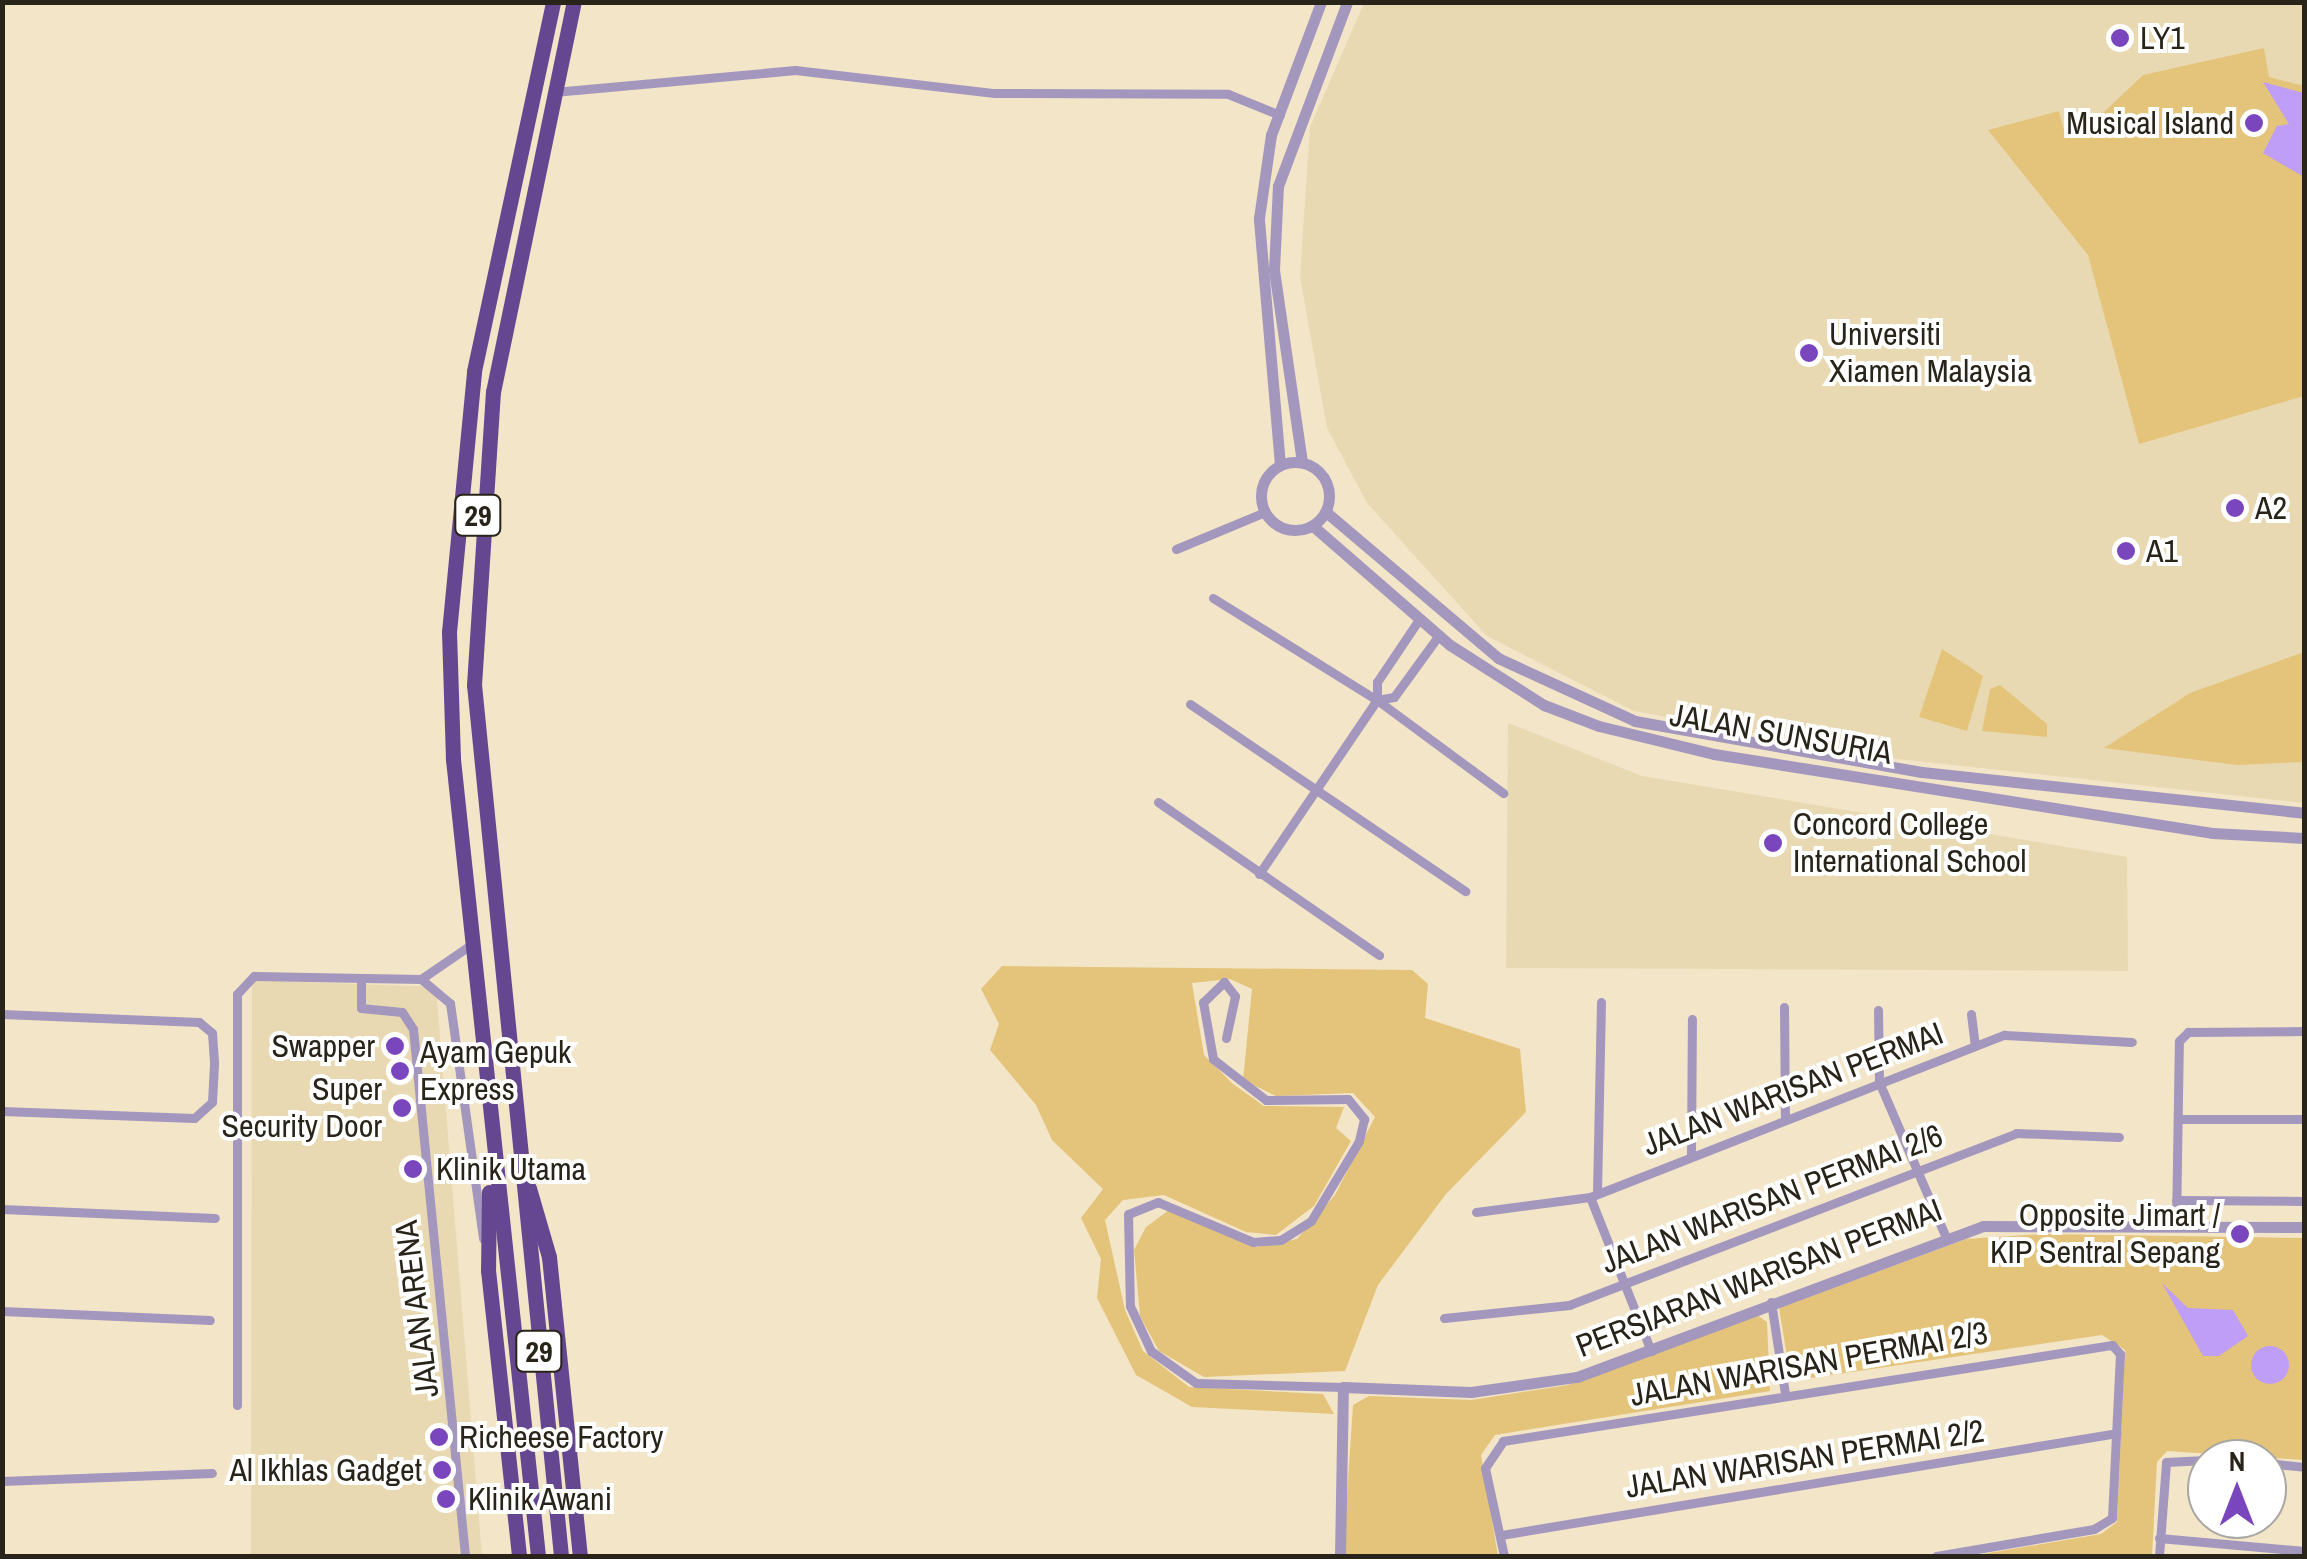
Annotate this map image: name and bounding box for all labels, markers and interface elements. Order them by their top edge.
place label: LY1 [2140,19,2185,57]
marker: LY1 [2109,27,2131,49]
place label: Musical Island [2066,104,2234,142]
marker: Musical Island [2243,112,2265,134]
place label: Universiti Xiamen Malaysia [1829,316,2032,391]
marker: Universiti Xiamen Malaysia [1798,342,1820,364]
place label: A2 [2255,489,2287,527]
road number: 29 [453,490,503,540]
marker: A2 [2224,497,2246,519]
place label: A1 [2146,532,2178,570]
marker: A1 [2115,540,2137,562]
street label: JALAN SUNSURIA [1667,696,1895,772]
place label: Concord College International School [1793,806,2026,881]
marker: Concord College International School [1762,832,1784,854]
street label: JALAN WARISAN PERMAI [1638,1014,1948,1164]
place label: Swapper [271,1027,375,1065]
place label: Ayam Gepuk Express [420,1034,571,1109]
marker: Swapper [384,1035,406,1057]
marker: Ayam Gepuk Express [389,1060,411,1082]
place label: Super Security Door [222,1071,382,1146]
marker: Super Security Door [391,1097,413,1119]
street label: JALAN WARISAN PERMAI 2/6 [1596,1116,1948,1282]
place label: Klinik Utama [436,1150,586,1188]
marker: Klinik Utama [400,1156,426,1182]
street label: PERSIARAN WARISAN PERMAI [1571,1190,1947,1366]
place label: Opposite Jimart / KIP Sentral Sepang [1990,1197,2220,1272]
street label: JALAN ARENA [387,1218,447,1400]
marker: Opposite Jimart / KIP Sentral Sepang [2229,1223,2251,1245]
street label: JALAN WARISAN PERMAI 2/3 [1627,1314,1991,1414]
road number: 29 [514,1326,564,1376]
street label: JALAN WARISAN PERMAI 2/2 [1623,1412,1987,1506]
place label: Richeese Factory [459,1418,663,1456]
marker: Richeese Factory [428,1426,450,1448]
north arrow [2187,1439,2287,1539]
text: N [2229,1442,2245,1480]
place label: Al Ikhlas Gadget [229,1451,422,1489]
marker: Al Ikhlas Gadget [431,1459,453,1481]
place label: Klinik Awani [468,1480,613,1518]
marker: Klinik Awani [433,1486,459,1512]

